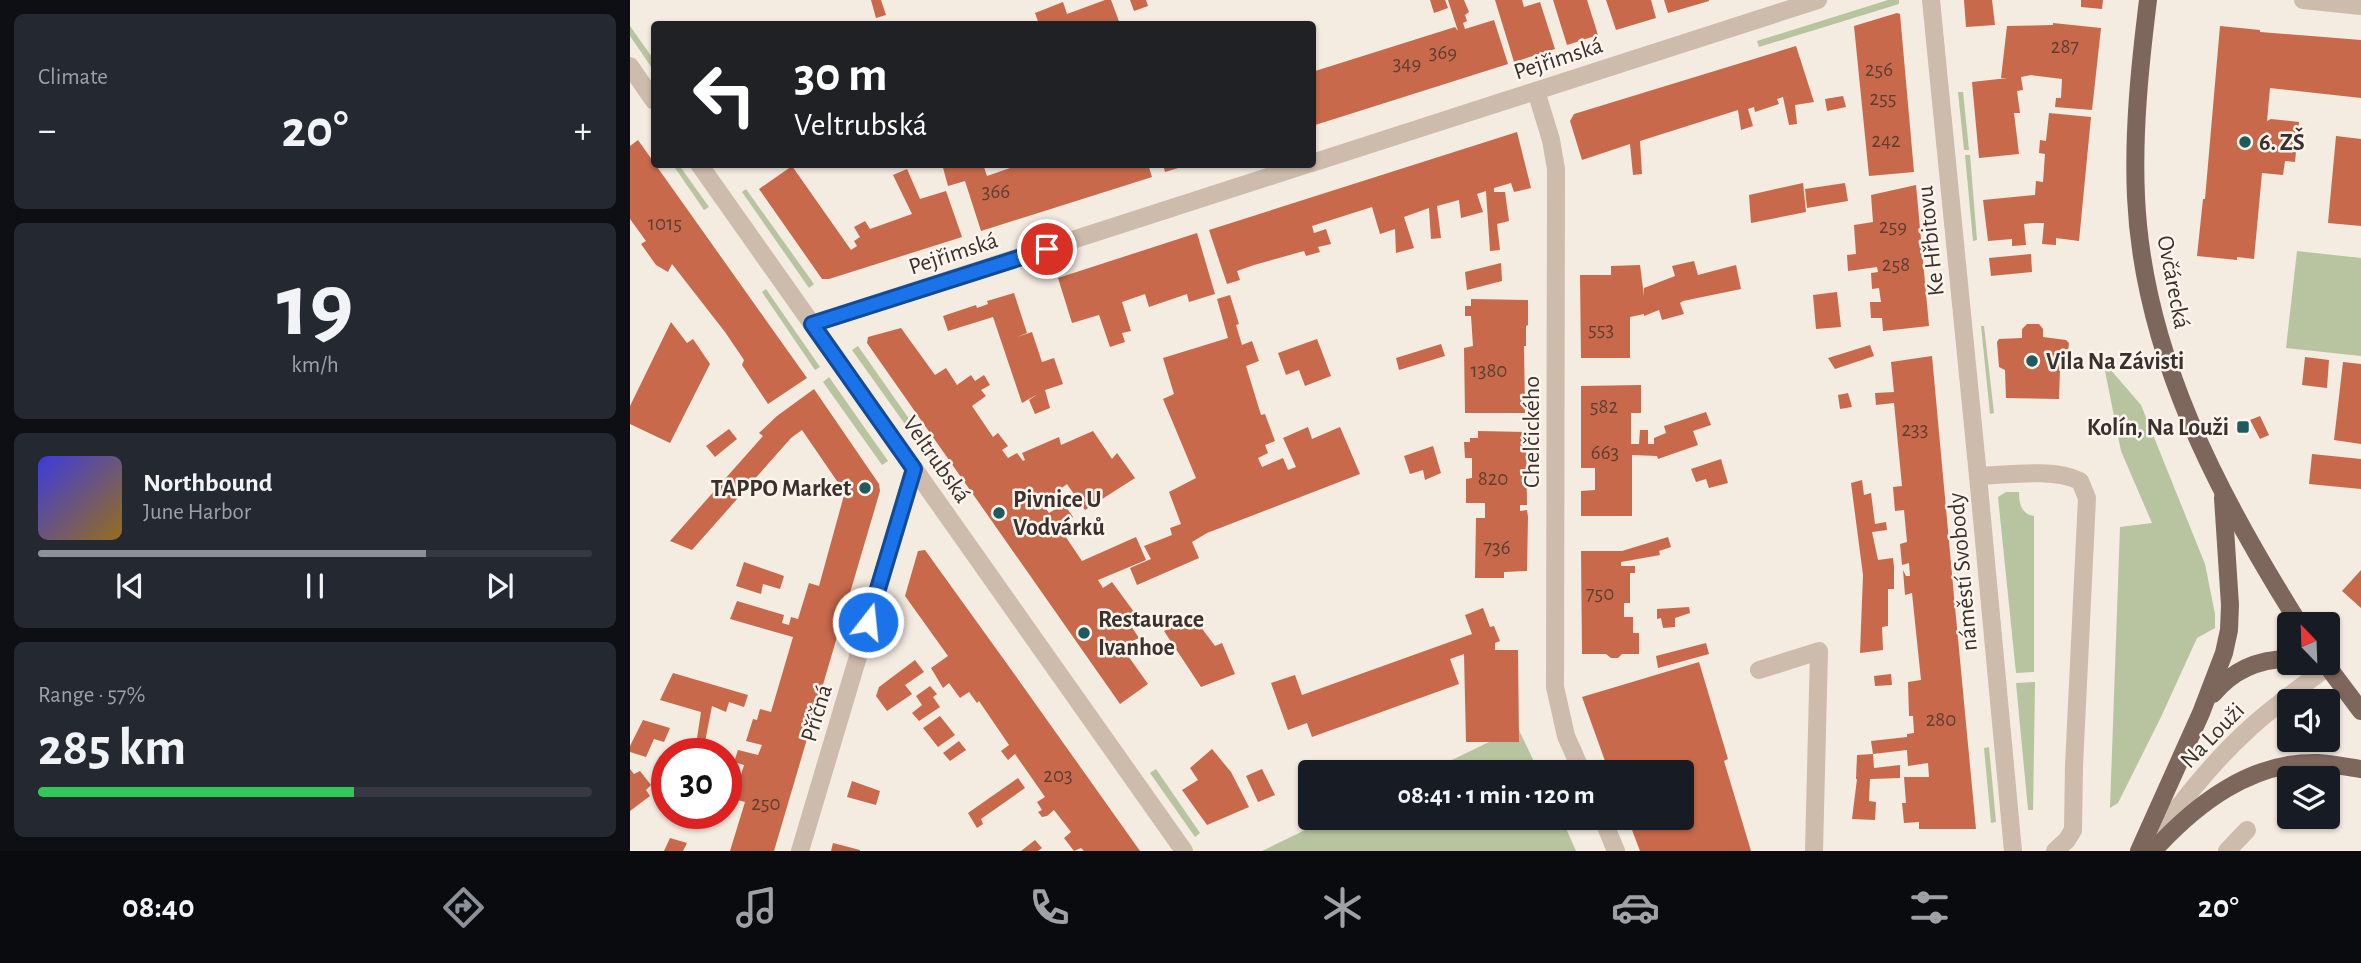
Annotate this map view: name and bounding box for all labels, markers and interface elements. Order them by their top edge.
street label: Pejřimská [1511,33,1606,85]
house number: 287 [2051,36,2079,57]
house number: 369 [1429,42,1457,63]
icon: left [679,49,770,140]
text: 30 m [794,51,888,100]
house number: 349 [1393,53,1421,74]
house number: 256 [1865,59,1893,80]
text: Climate [38,66,108,89]
house number: 255 [1869,88,1897,109]
text: 20° [282,104,348,156]
text: Veltrubská [794,109,927,141]
text: − [38,112,56,150]
text: + [574,112,592,150]
place label: 6. ZŠ [2259,127,2305,155]
house number: 242 [1871,130,1901,151]
marker: 6. ZŠ [2237,134,2253,150]
house number: 366 [982,181,1010,202]
street label: Ke Hřbitovu [1913,185,1949,297]
house number: 1015 [648,213,682,234]
house number: 259 [1879,216,1907,237]
pin [1017,219,1077,279]
street label: Pejřimská [906,228,1001,280]
icon: arrive [1028,230,1066,268]
street label: Ovčárecká [2152,234,2194,331]
house number: 258 [1882,254,1910,275]
text: 19 [277,261,353,352]
house number: 553 [1588,319,1614,340]
place label: Vila Na Závisti [2046,350,2184,374]
marker: Vila Na Závisti [2024,353,2040,369]
text: km/h [291,354,339,377]
house number: 1380 [1471,360,1507,381]
street label: Chelčického [1520,376,1544,488]
house number: 582 [1590,396,1618,417]
street label: Veltrubská [898,412,975,507]
place label: Kolín, Na Louži [2087,416,2229,440]
house number: 233 [1902,419,1928,440]
marker: Kolín, Na Louži [2235,419,2251,435]
house number: 663 [1591,442,1619,463]
house number: 820 [1478,468,1508,489]
text: Northbound [143,470,272,496]
place label: TAPPO Market [711,477,851,501]
marker: TAPPO Market [857,480,873,496]
place label: Pivnice U Vodvárků [1013,488,1105,540]
street label: náměstí Svobody [1944,492,1982,652]
text: June Harbor [143,501,251,524]
marker: Pivnice U Vodvárků [991,505,1007,521]
house number: 736 [1483,537,1511,558]
icon: previous [111,567,149,605]
icon: pause [296,567,334,605]
icon: next [481,567,519,605]
house number: 750 [1586,583,1614,604]
position arrow [831,585,905,659]
place label: Restaurace Ivanhoe [1098,608,1204,660]
north arrow [2277,612,2340,676]
map controls [2277,612,2340,829]
marker: Restaurace Ivanhoe [1076,625,1092,641]
street label: Příčná [797,682,837,745]
text: Range · 57% [38,684,145,707]
button: sound [2277,689,2340,752]
street label: Na Louži [2176,698,2249,773]
house number: 280 [1926,709,1956,730]
text: 285 km [38,722,186,774]
speed limit sign: 30 [651,738,742,829]
house number: 203 [1043,765,1073,786]
button: layers [2277,766,2340,829]
text: 08:41 · 1 min · 120 m [1397,782,1595,808]
house number: 250 [751,793,781,814]
icon: directions [439,883,488,932]
icon: music [732,883,781,932]
icon: phone [1025,883,1074,932]
icon: climate [1318,883,1367,932]
icon: car [1611,883,1660,932]
icon: filters [1905,883,1954,932]
text: 08:40 [122,891,195,923]
text: 20° [2198,891,2239,923]

